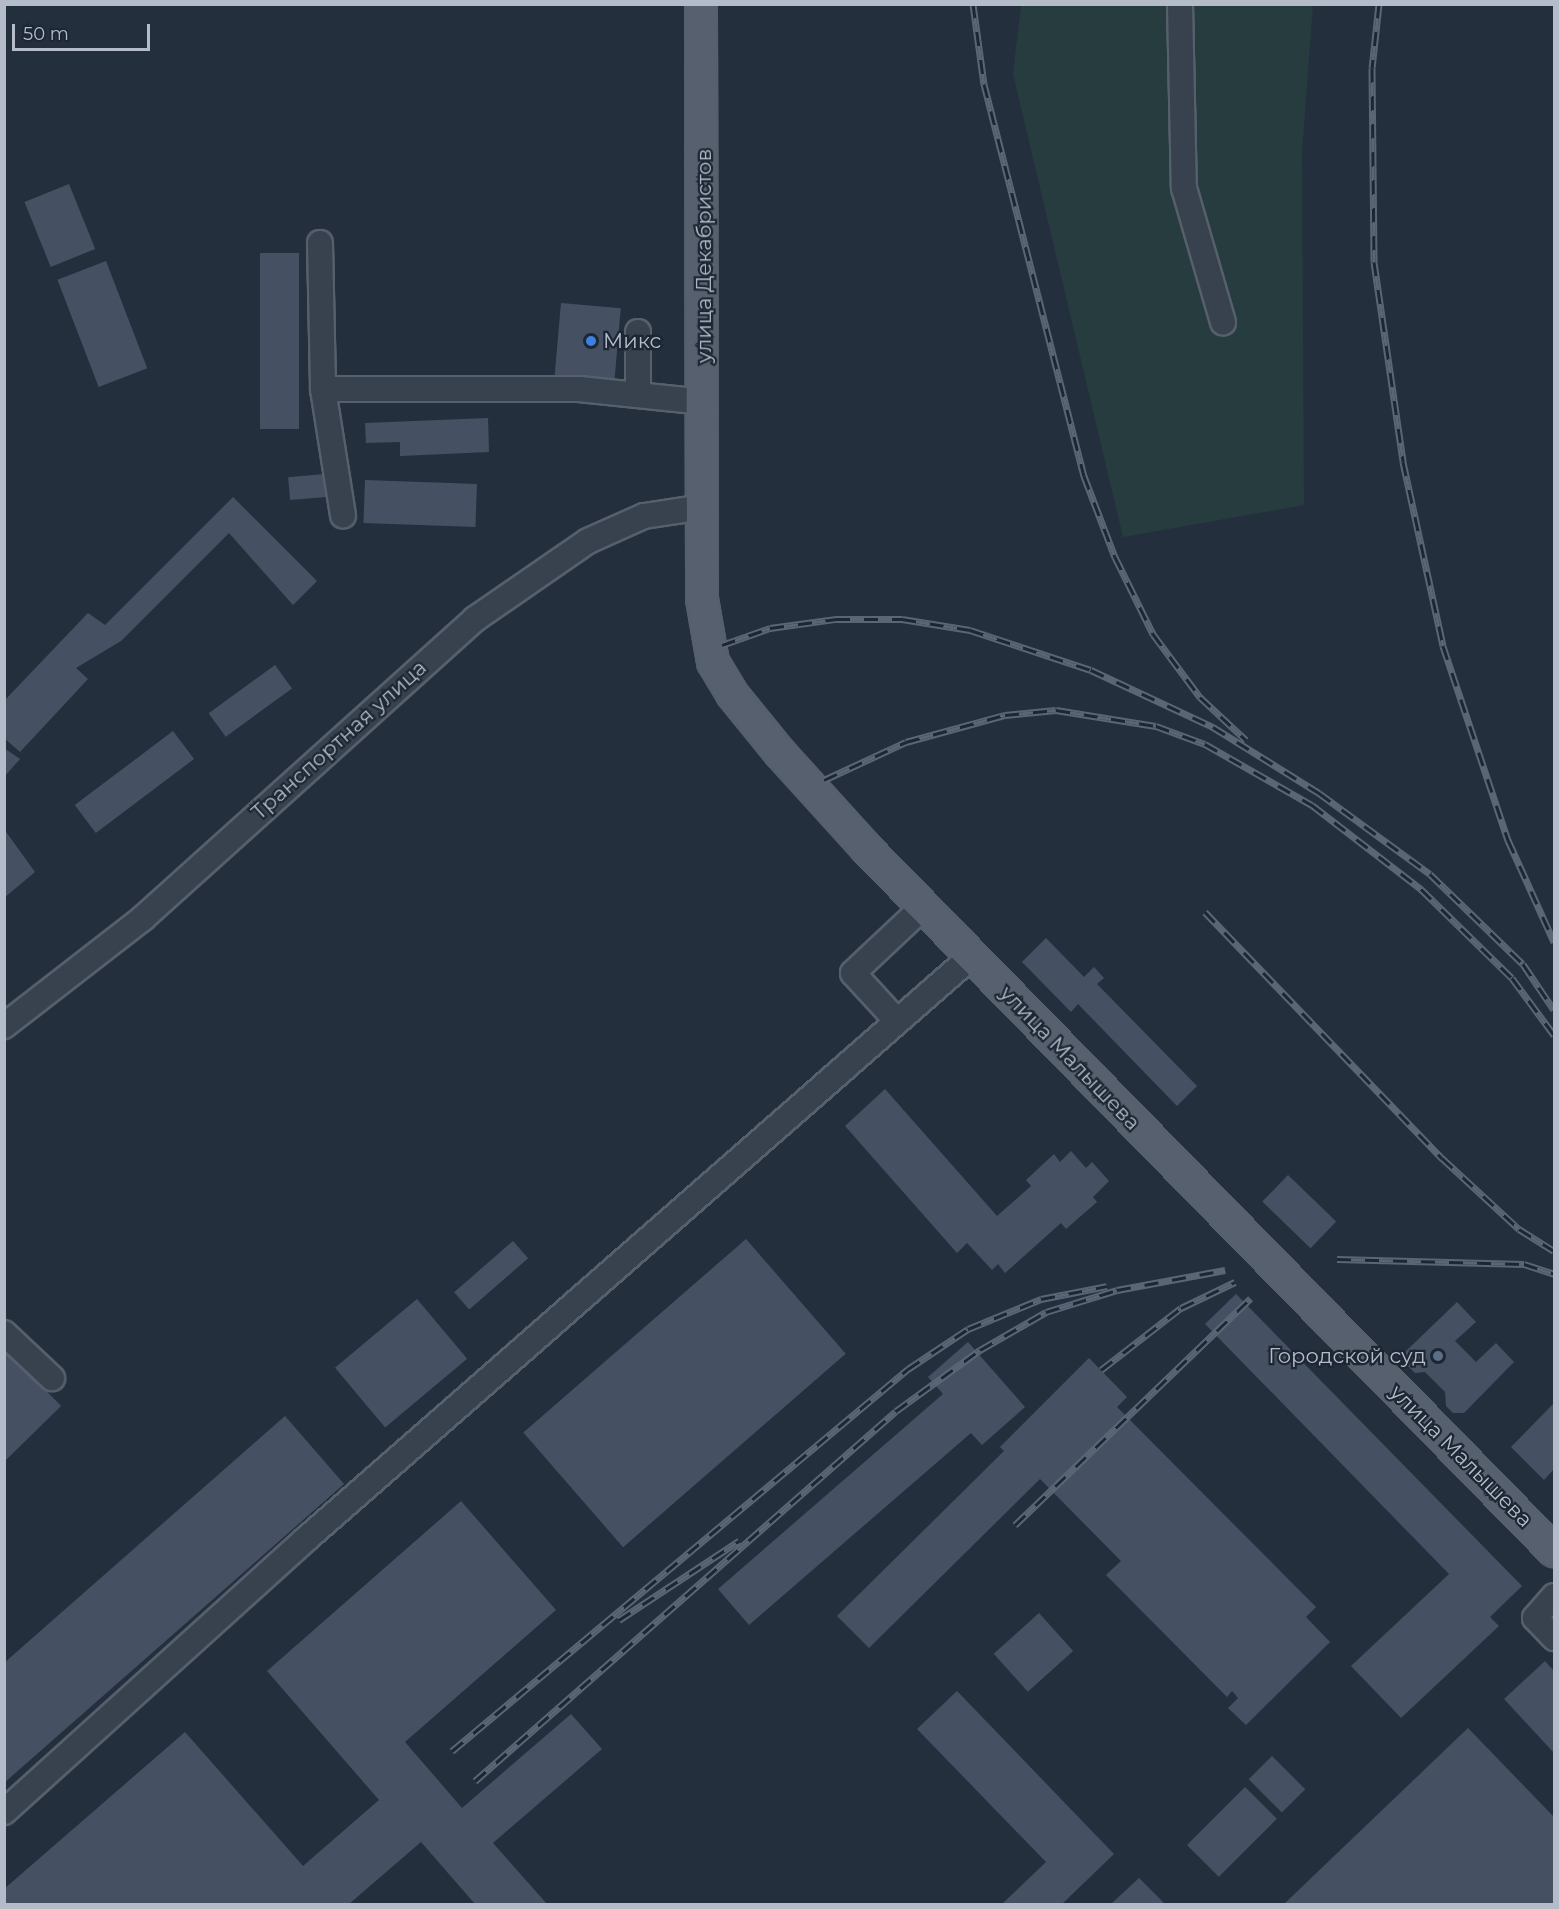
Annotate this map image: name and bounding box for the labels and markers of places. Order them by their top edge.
place label: Микс [603,328,661,354]
marker: Микс [584,334,598,348]
place label: Городской суд [1268,1343,1426,1369]
marker: Городской суд [1431,1349,1445,1363]

